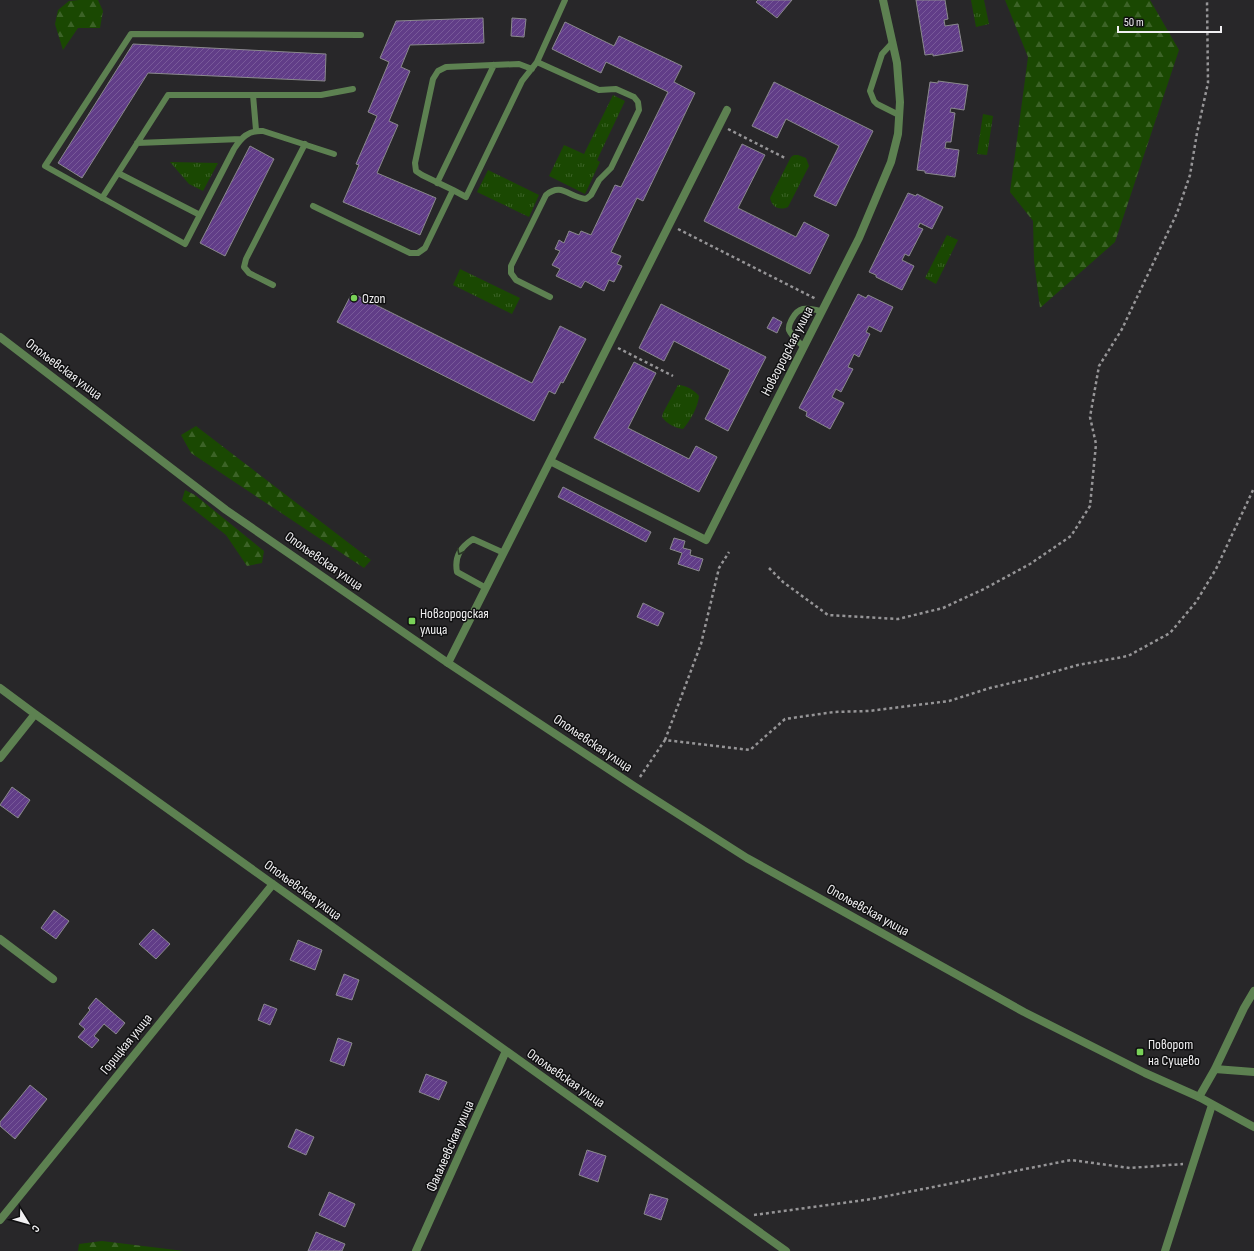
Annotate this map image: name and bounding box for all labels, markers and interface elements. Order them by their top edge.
scale bar [1118,8,1221,34]
text: 50 m [1124,15,1144,30]
place label: Ozon [362,290,386,307]
marker: Ozon [349,293,359,303]
street label: Новгородская улица [757,303,817,399]
street label: Опольевская улица [22,335,106,403]
street label: Опольевская улица [282,528,366,594]
one-way arrow [458,548,465,555]
place label: Новгородская улица [420,605,489,638]
marker: Новгородская улица [407,616,417,626]
street label: Опольевская улица [550,710,636,776]
street label: Опольевская улица [261,856,345,924]
street label: Опольевская улица [824,880,912,940]
street label: Горицкая улица [96,1010,156,1078]
place label: Поворот на Сущево [1148,1036,1200,1069]
street label: Опольевская улица [524,1045,608,1111]
marker: Поворот на Сущево [1135,1047,1145,1057]
street label: Фалалеевская улица [422,1098,478,1194]
north arrow [8,1203,48,1243]
text: С [28,1223,42,1235]

